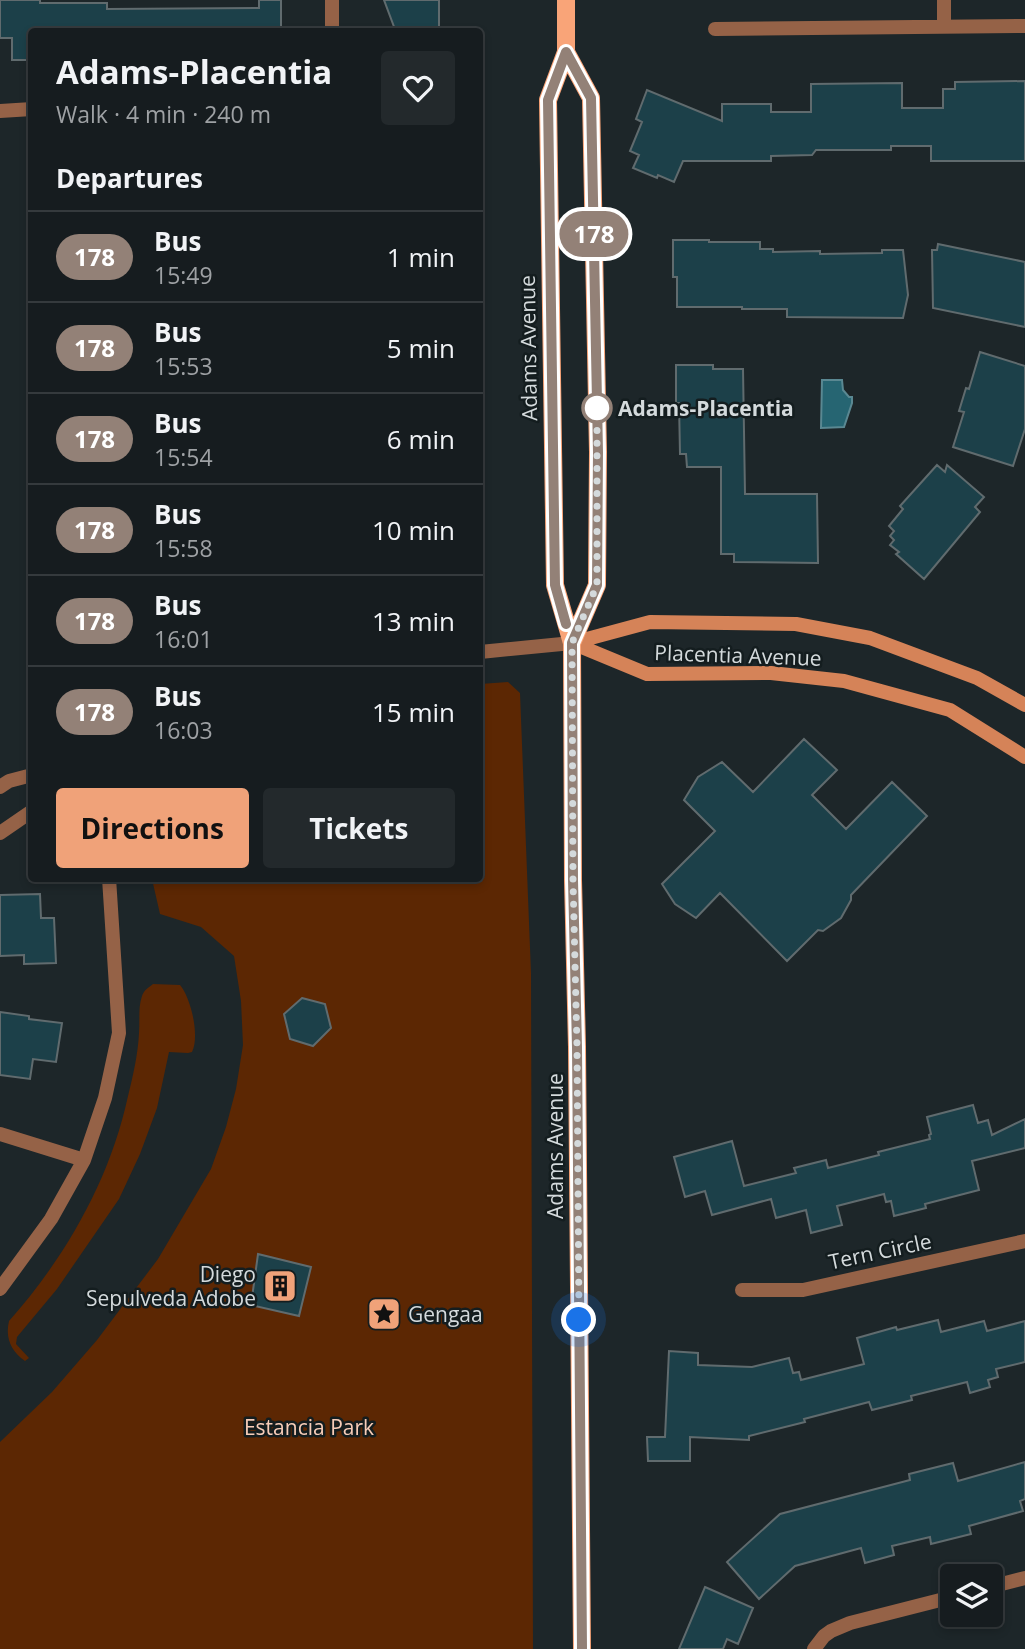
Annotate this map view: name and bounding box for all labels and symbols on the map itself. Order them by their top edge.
line badge: 178 [554,211,634,257]
street label: Adams Avenue [513,275,543,421]
marker: Adams-Placentia [582,393,612,423]
place label: Adams-Placentia [618,394,794,422]
street label: Placentia Avenue [654,638,822,672]
street label: Adams Avenue [541,1073,569,1219]
street label: Tern Circle [826,1226,934,1276]
place label: Diego Sepulveda Adobe [86,1260,256,1312]
building icon: Diego Sepulveda Adobe [261,1267,299,1305]
place icon: Gengaa [365,1295,403,1333]
place label: Gengaa [408,1300,483,1328]
your location [561,1302,596,1337]
park label: Estancia Park [244,1413,374,1441]

